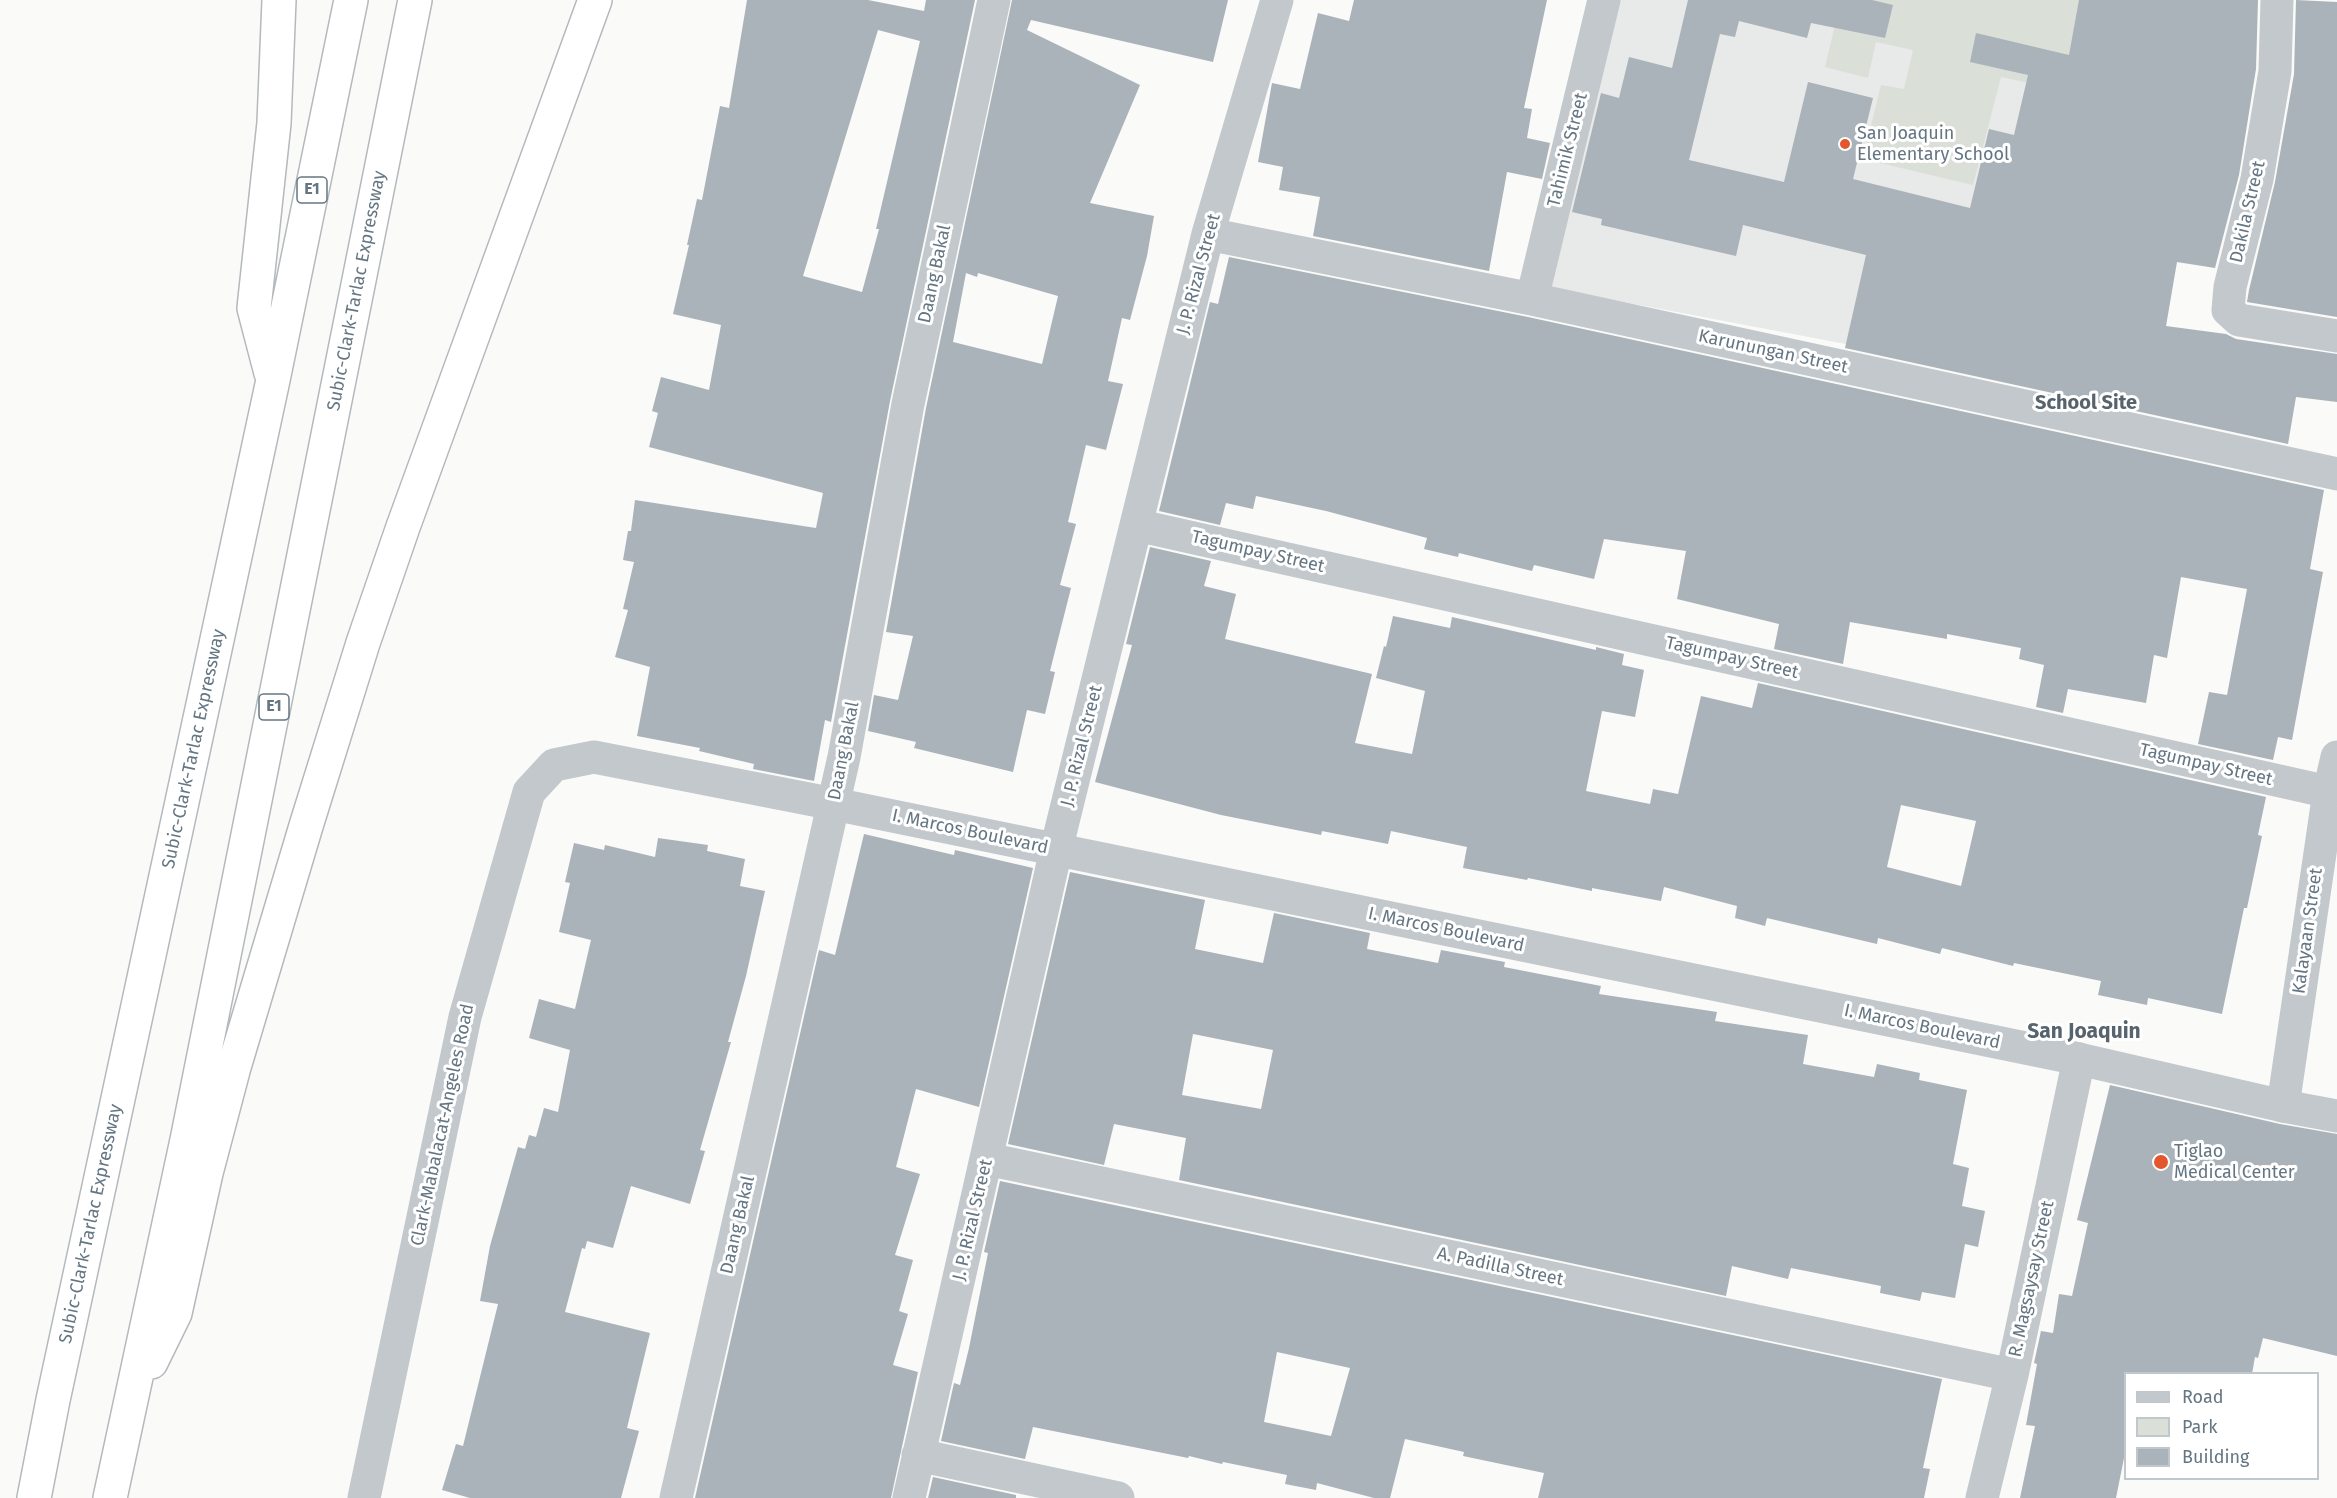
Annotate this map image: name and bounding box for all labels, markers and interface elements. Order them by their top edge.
street label: Tahimik Street [1543,91,1593,209]
place label: San Joaquin Elementary School [1857,123,2009,166]
marker: San Joaquin Elementary School [1838,137,1852,151]
street label: Dakila Street [2226,159,2270,265]
street label: Subic-Clark-Tarlac Expressway [323,169,391,413]
road number: E1 [297,177,327,203]
street label: J. P. Rizal Street [1173,211,1225,337]
street label: Daang Bakal [914,223,956,325]
street label: Karunungan Street [1696,326,1850,378]
district label: School Site [2035,391,2137,415]
street label: Tagumpay Street [1190,526,1326,578]
street label: Subic-Clark-Tarlac Expressway [158,627,230,871]
street label: Tagumpay Street [1664,632,1800,684]
street label: J. P. Rizal Street [1057,683,1107,809]
road number: E1 [259,694,289,720]
street label: Daang Bakal [824,700,864,802]
street label: Tagumpay Street [2138,739,2274,791]
street label: I. Marcos Boulevard [890,805,1050,859]
street label: Kalayaan Street [2288,867,2328,995]
street label: I. Marcos Boulevard [1366,903,1526,957]
street label: I. Marcos Boulevard [1842,1000,2002,1054]
street label: Clark-Mabalacat-Angeles Road [407,1002,479,1248]
district label: San Joaquin [2027,1019,2141,1045]
street label: Subic-Clark-Tarlac Expressway [55,1102,127,1346]
place label: Tiglao Medical Center [2174,1141,2295,1184]
marker: Tiglao Medical Center [2152,1153,2170,1171]
street label: J. P. Rizal Street [949,1157,997,1283]
street label: Daang Bakal [716,1174,760,1276]
street label: R. Magsaysay Street [2005,1199,2059,1359]
street label: A. Padilla Street [1435,1243,1565,1291]
legend [2124,1372,2319,1480]
text: Road [2182,1386,2224,1408]
text: Park [2182,1416,2217,1438]
text: Building [2182,1446,2249,1468]

